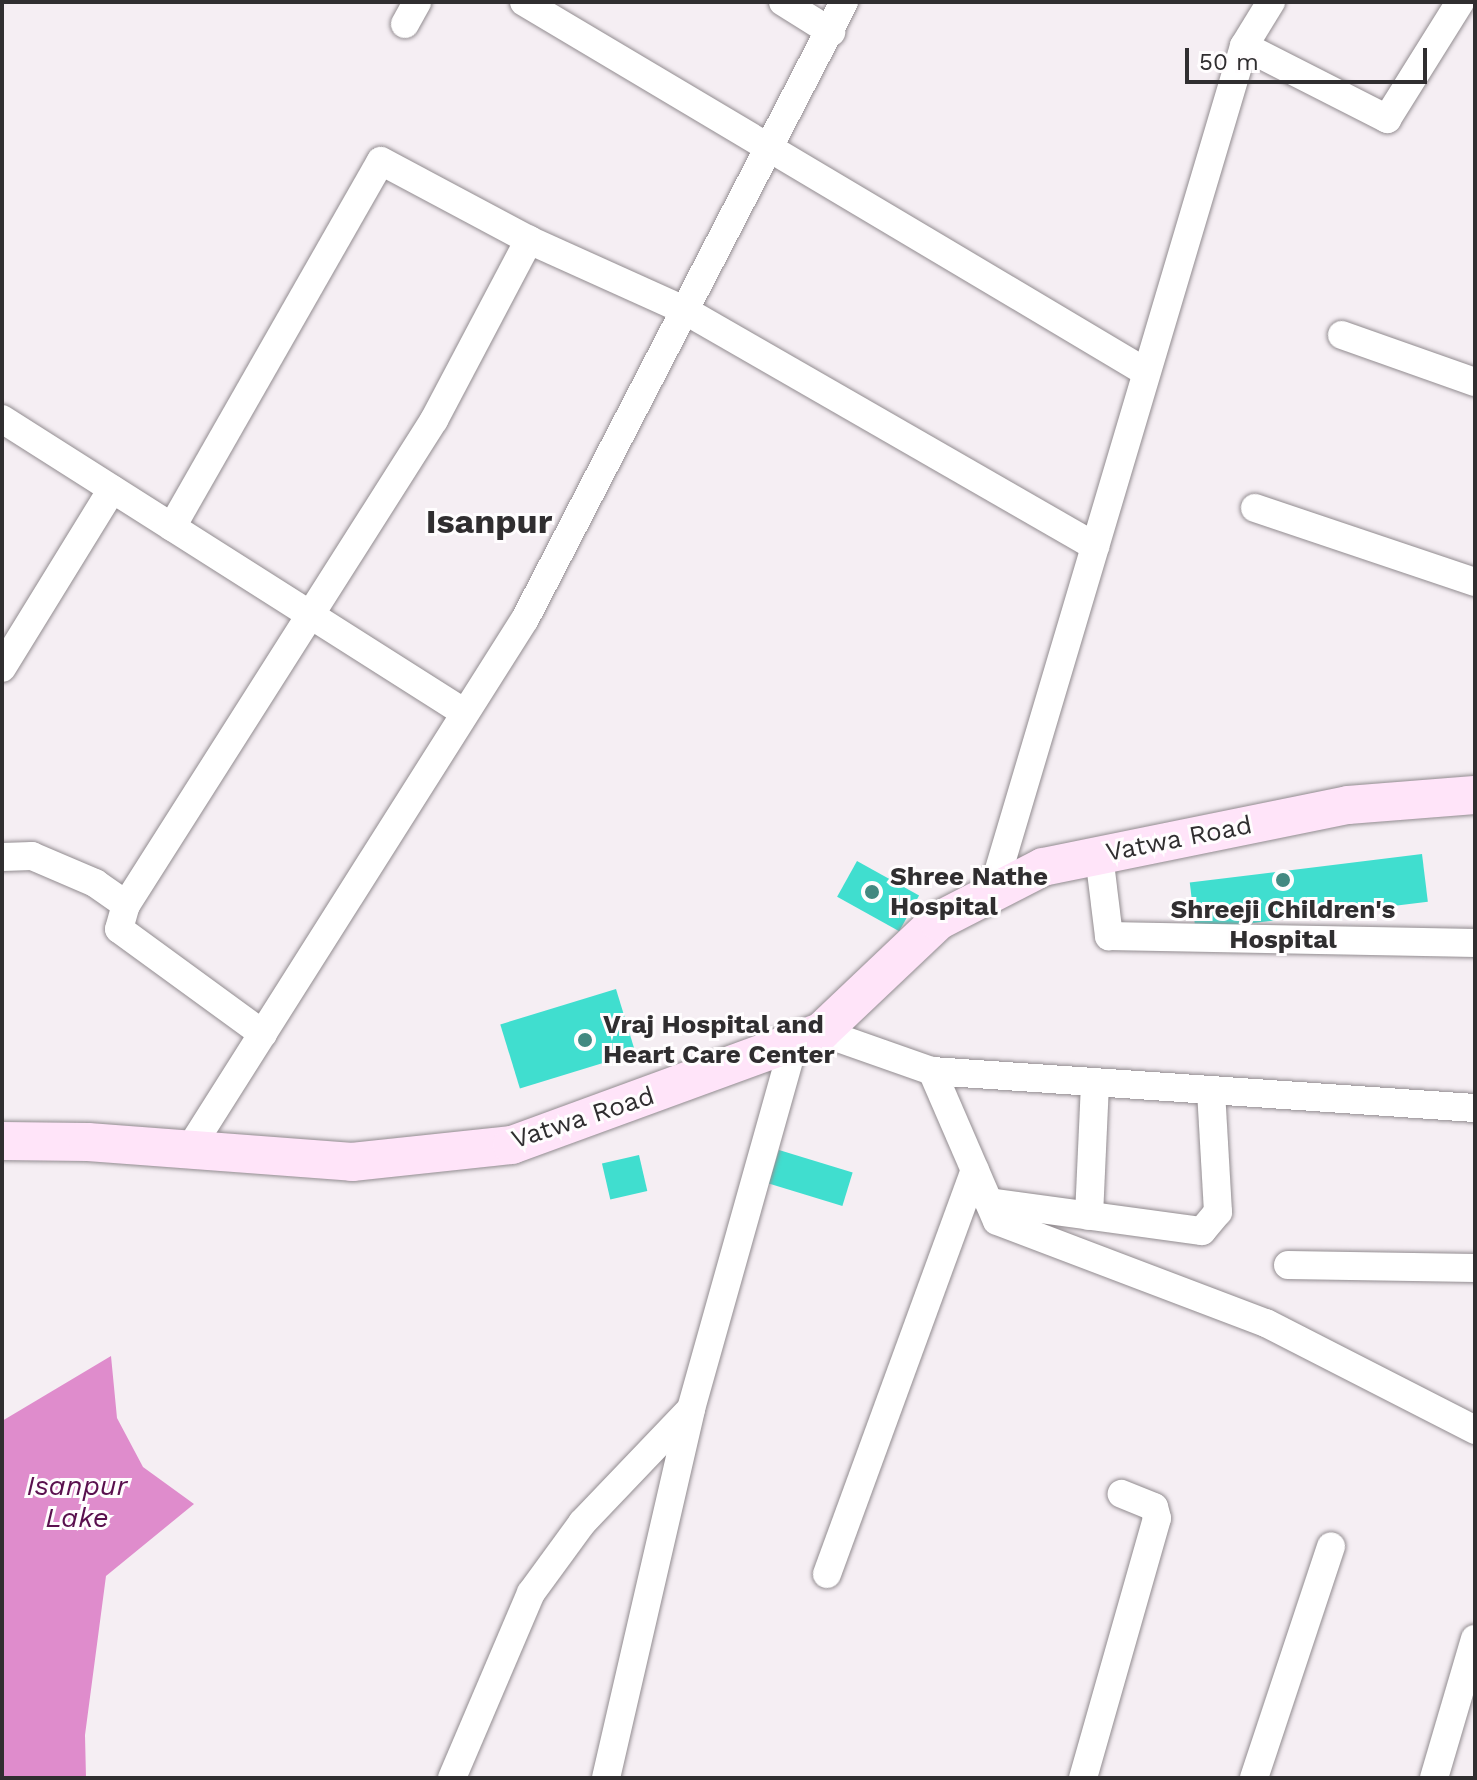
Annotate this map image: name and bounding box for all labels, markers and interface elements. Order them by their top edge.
scale bar [1189,32,1431,82]
text: 50 m [1199,48,1259,76]
district label: Isanpur [426,502,552,542]
street label: Vatwa Road [1103,809,1255,869]
place label: Shree Nathe Hospital [890,861,1048,922]
marker: Shreeji Children's Hospital [1272,869,1294,891]
marker: Shree Nathe Hospital [861,881,883,903]
place label: Shreeji Children's Hospital [1171,894,1395,956]
place label: Vraj Hospital and Heart Care Center [603,1009,835,1070]
marker: Vraj Hospital and Heart Care Center [574,1029,596,1051]
street label: Vatwa Road [507,1080,659,1156]
water label: Isanpur Lake [27,1469,127,1535]

